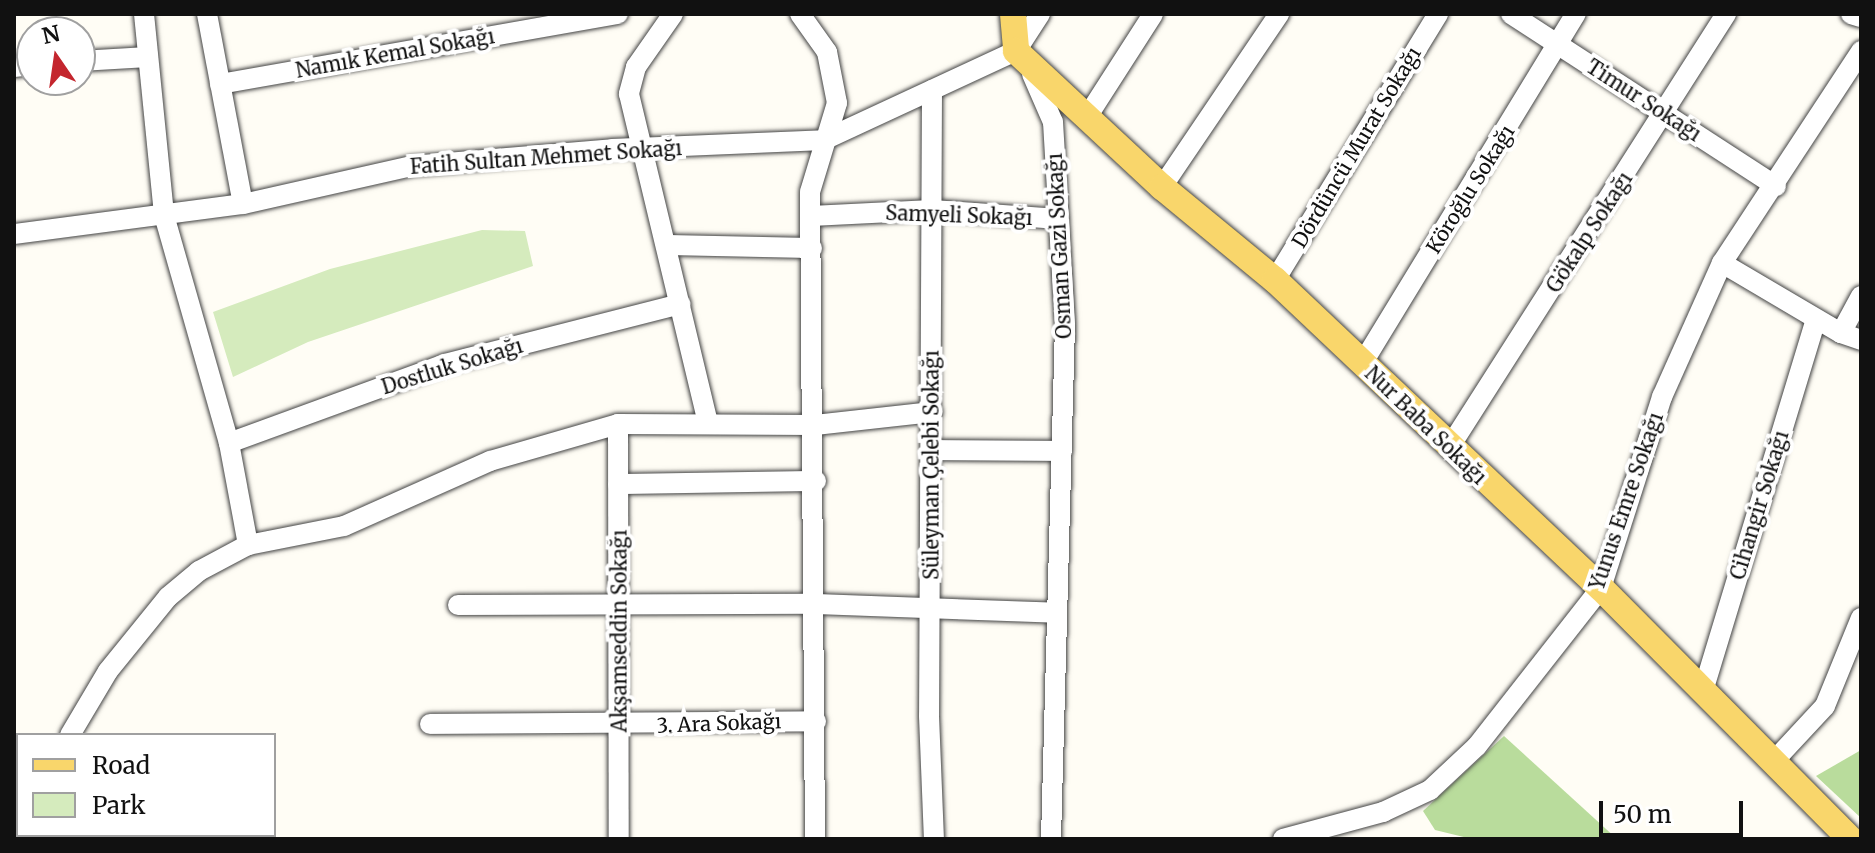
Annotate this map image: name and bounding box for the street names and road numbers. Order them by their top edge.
street label: Namık Kemal Sokağı [294,24,496,82]
street label: Dördüncü Murat Sokağı [1287,42,1425,252]
street label: Timur Sokağı [1582,54,1706,146]
street label: Köroğlu Sokağı [1421,120,1519,258]
street label: Fatih Sultan Mehmet Sokağı [409,136,683,178]
street label: Osman Gazi Sokağı [1042,153,1076,339]
street label: Gökalp Sokağı [1541,167,1637,297]
street label: Samyeli Sokağı [885,200,1033,230]
street label: Dostluk Sokağı [379,333,525,399]
street label: Süleyman Çelebi Sokağı [919,350,943,580]
street label: Nur Baba Sokağı [1360,361,1492,489]
street label: Yunus Emre Sokağı [1584,409,1668,593]
street label: Cihangir Sokağı [1725,428,1793,582]
street label: Akşamseddin Sokağı [607,530,631,732]
street label: 3. Ara Sokağı [656,709,782,737]

